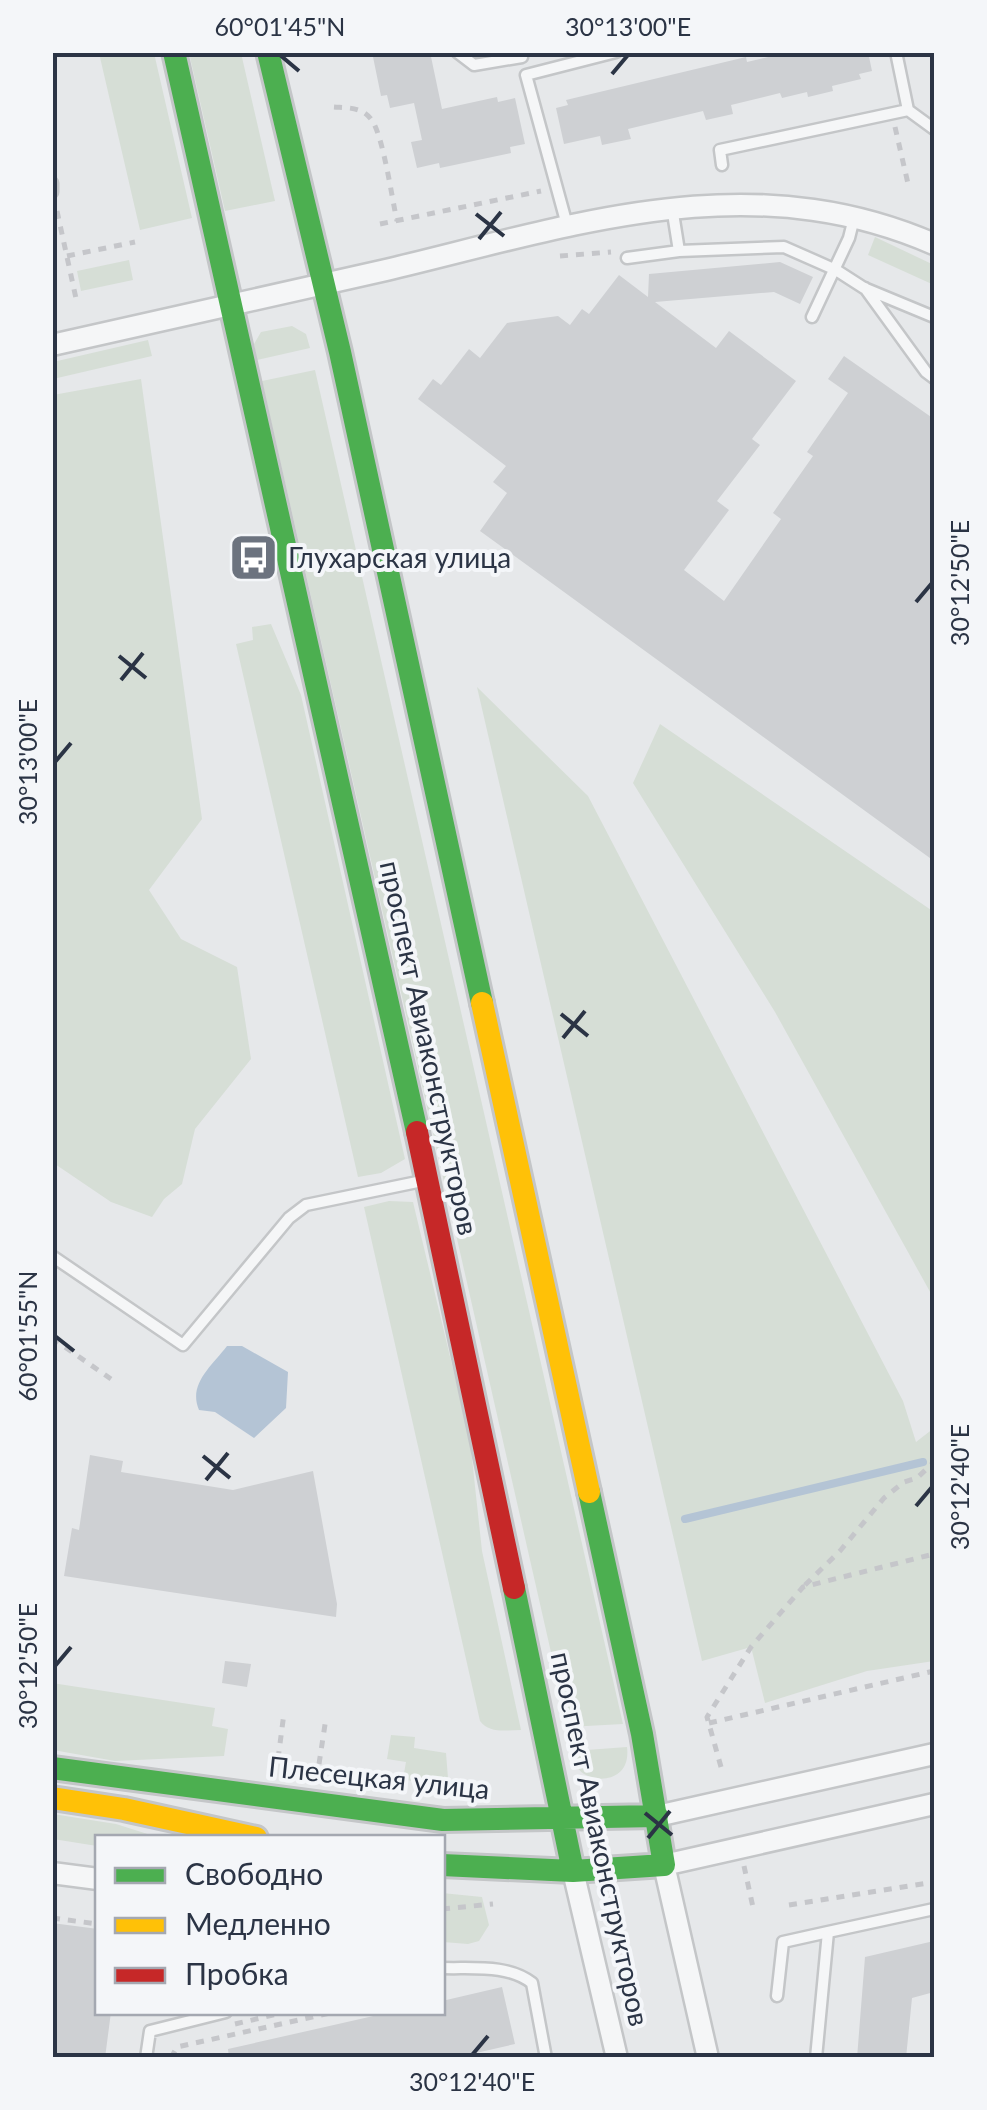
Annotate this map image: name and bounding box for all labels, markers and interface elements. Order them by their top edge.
text: 60°01'45"N [215,11,345,41]
text: 30°13'00"E [565,11,691,41]
text: 30°12'50"E [944,520,974,646]
bus stop icon: Глухарская улица [227,532,279,584]
place label: Глухарская улица [288,540,511,574]
text: 30°13'00"E [12,699,42,825]
street label: проспект Авиаконструкторов [374,857,486,1238]
text: 60°01'55"N [12,1271,42,1401]
text: 30°12'40"E [944,1424,974,1550]
text: 30°12'50"E [12,1603,42,1729]
street label: проспект Авиаконструкторов [545,1648,657,2029]
street label: Плесецкая улица [267,1748,491,1806]
legend [95,1835,445,2015]
text: Свободно [185,1855,323,1891]
text: Медленно [185,1905,331,1941]
text: Пробка [185,1955,289,1991]
text: 30°12'40"E [409,2066,535,2096]

